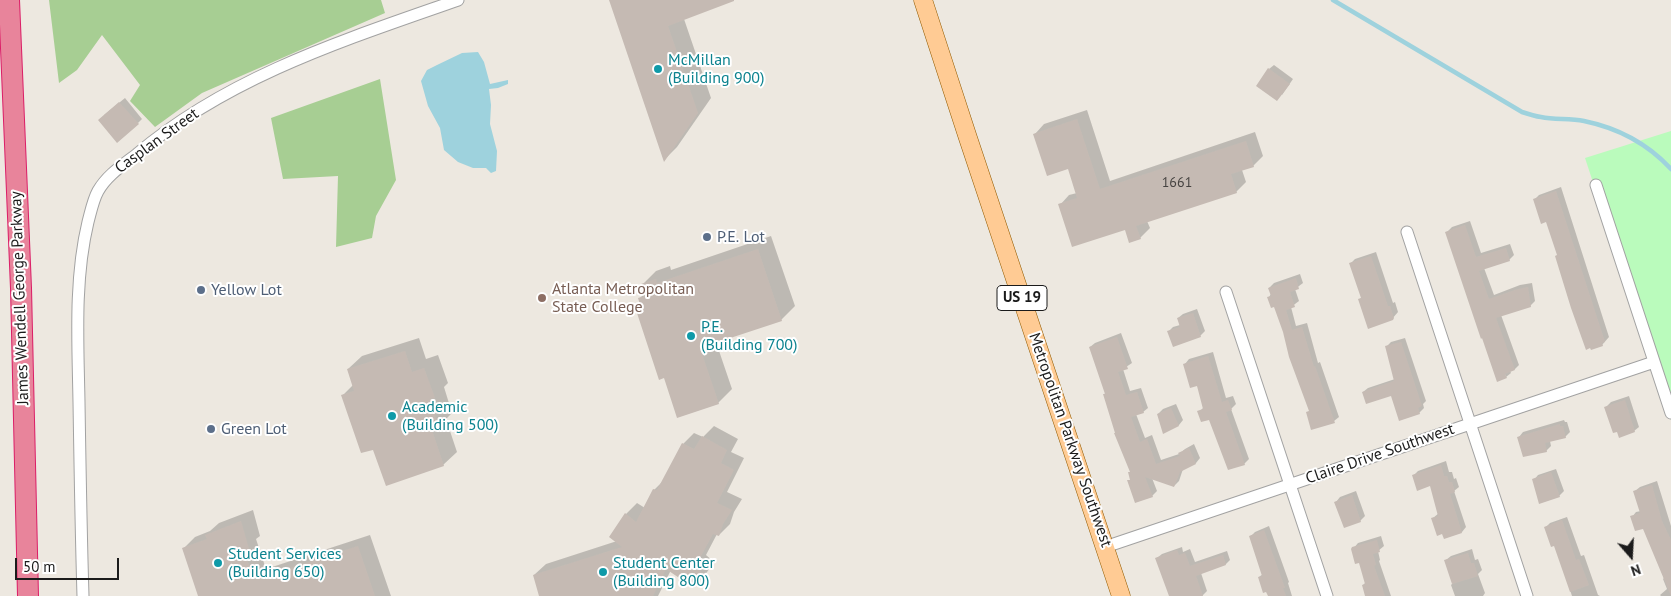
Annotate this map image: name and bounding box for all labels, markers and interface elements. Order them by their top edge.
place label: McMillan (Building 900) [668,50,765,88]
marker: McMillan (Building 900) [652,63,664,75]
street label: Casplan Street [111,104,203,178]
house number: 1661 [1162,175,1192,191]
street label: James Wendell George Parkway [7,191,33,405]
place label: P.E. Lot [717,227,765,247]
marker: P.E. Lot [701,231,713,243]
place label: Atlanta Metropolitan State College [552,279,694,317]
place label: Yellow Lot [211,280,282,300]
marker: Yellow Lot [195,284,207,296]
road number: US 19 [997,286,1047,310]
marker: Atlanta Metropolitan State College [536,292,548,304]
place label: P.E. (Building 700) [701,317,798,355]
marker: P.E. (Building 700) [685,330,697,342]
street label: Metropolitan Parkway Southwest [1024,330,1116,550]
place label: Academic (Building 500) [402,397,499,435]
marker: Academic (Building 500) [386,410,398,422]
place label: Green Lot [221,419,287,439]
street label: Claire Drive Southwest [1303,420,1457,488]
marker: Green Lot [205,423,217,435]
north arrow [1606,531,1656,581]
place label: Student Services (Building 650) [228,544,342,582]
scale bar [18,548,121,580]
place label: Student Center (Building 800) [613,553,715,591]
text: 50 m [23,557,56,576]
marker: Student Services (Building 650) [212,557,224,569]
text: N [1629,560,1643,580]
marker: Student Center (Building 800) [597,566,609,578]

